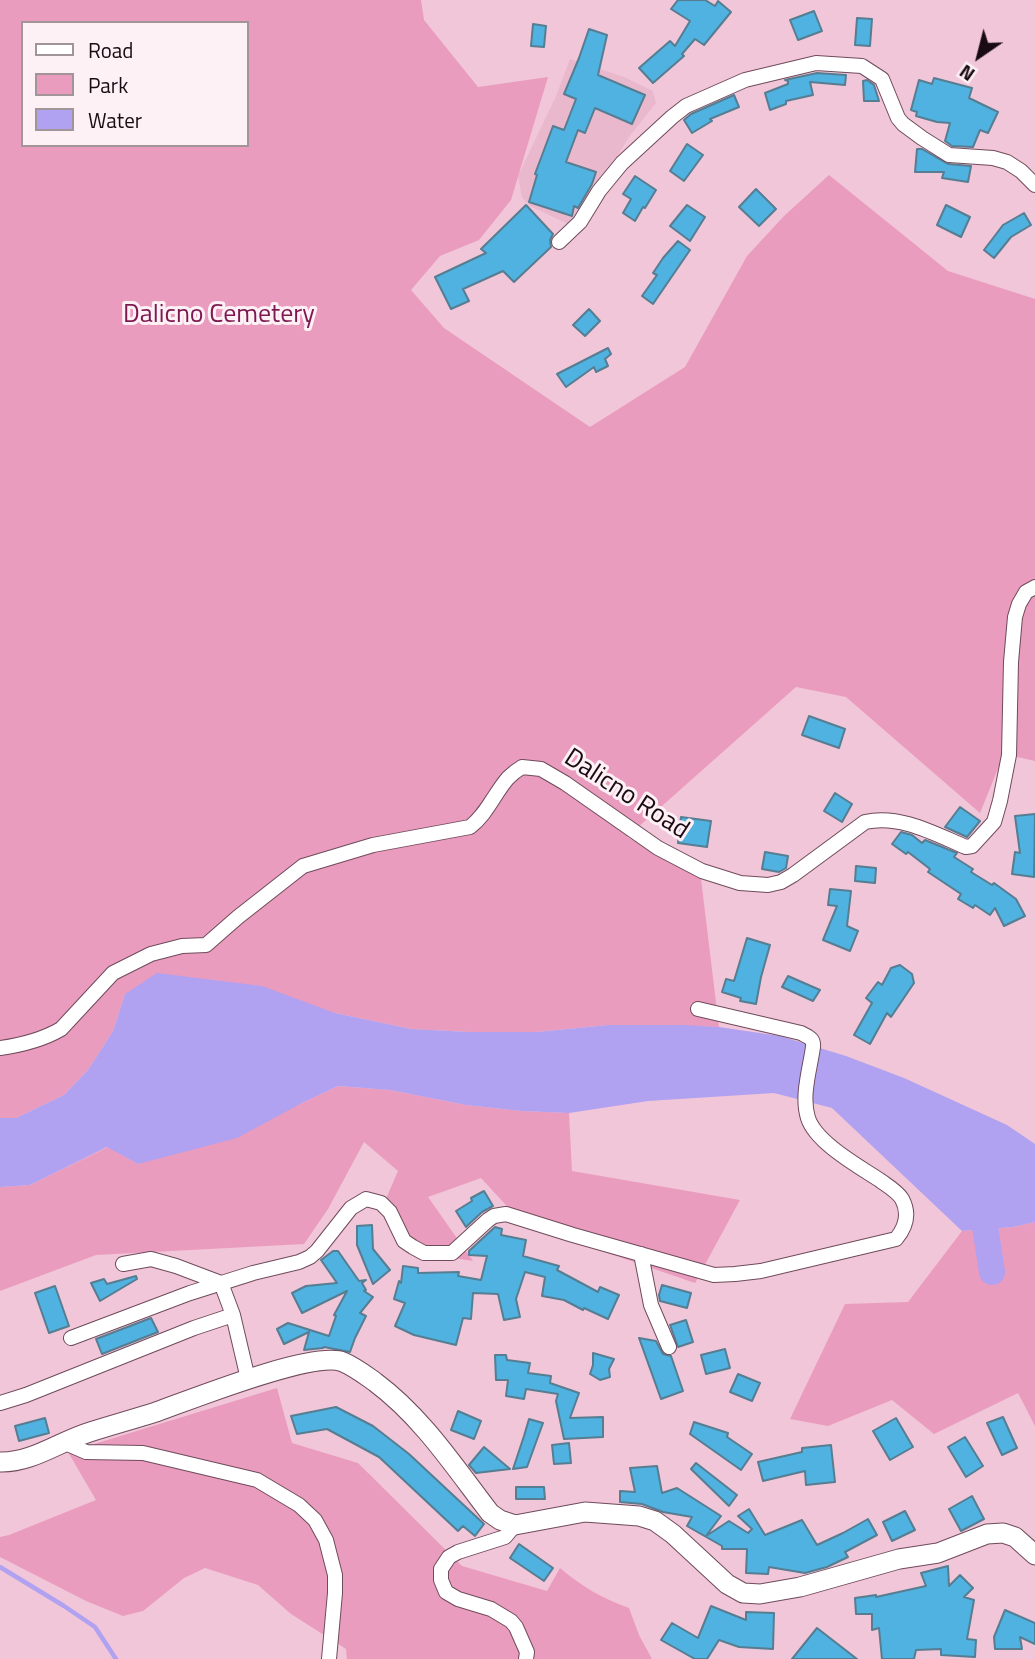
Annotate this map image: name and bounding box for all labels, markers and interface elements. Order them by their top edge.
legend [21,21,248,147]
north arrow [944,21,1014,91]
text: Road [88,34,133,66]
text: N [953,58,980,89]
text: Park [88,69,128,101]
text: Water [88,104,142,136]
park label: Dalicno Cemetery [123,300,315,332]
street label: Dalicno Road [558,743,694,847]

